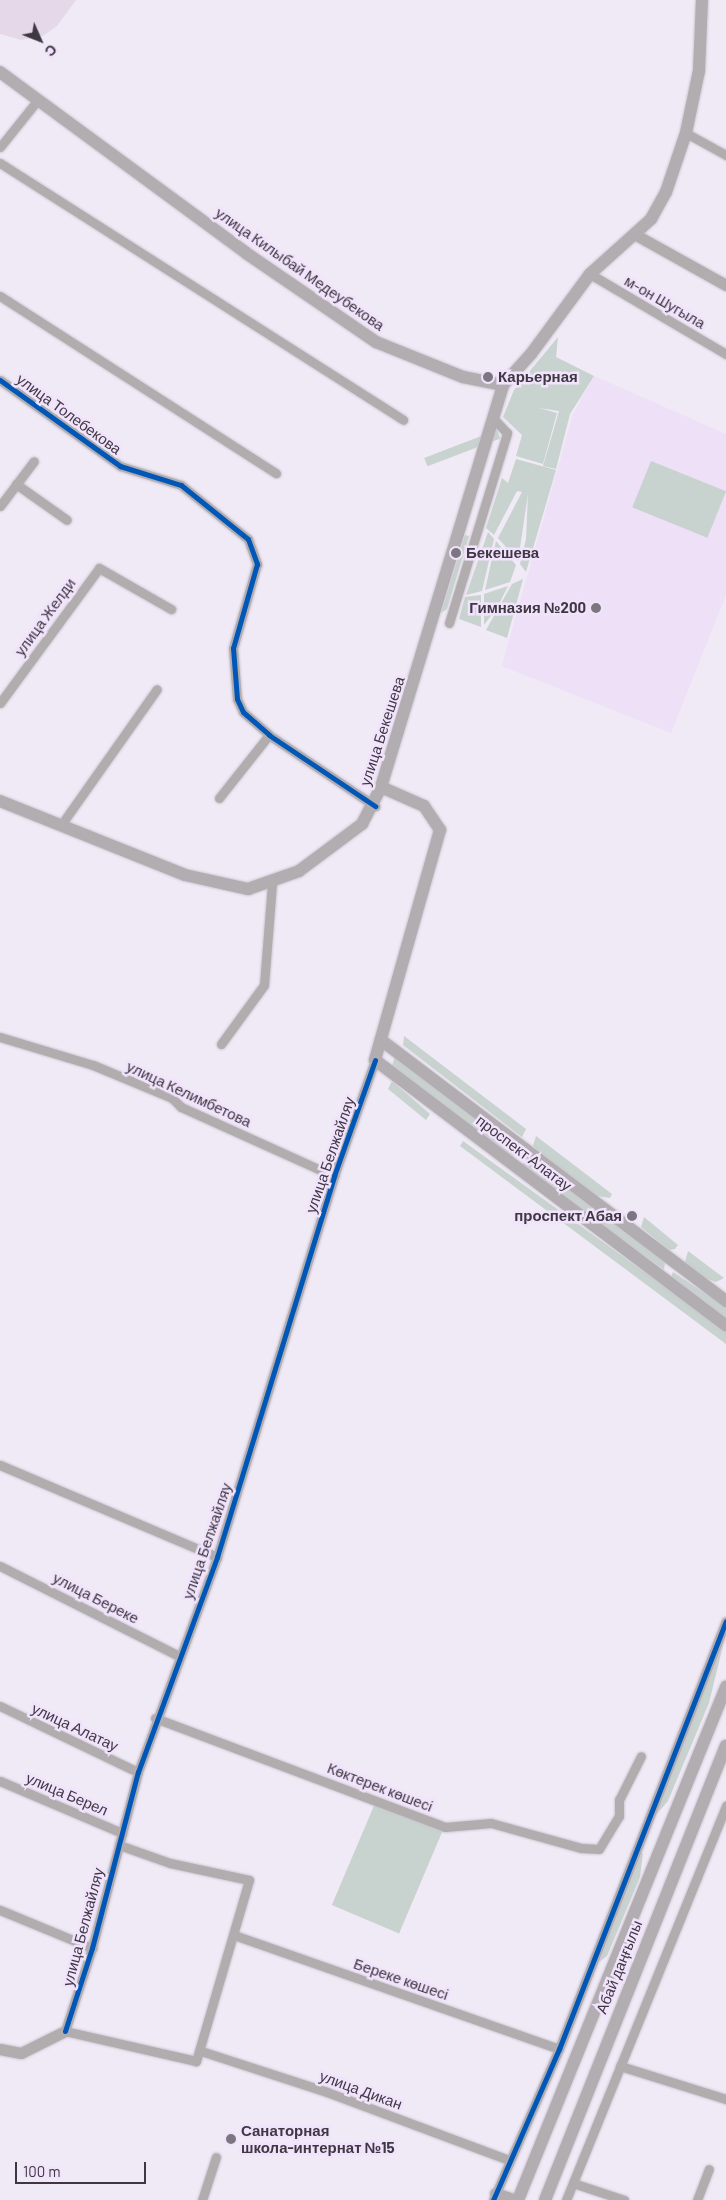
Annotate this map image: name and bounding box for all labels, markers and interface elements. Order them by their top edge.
north arrow [15,15,65,65]
text: С [42,41,61,60]
street label: улица Килыбай Медеубекова [212,204,388,334]
street label: м-он Шугыла [621,272,709,332]
place label: Карьерная [498,368,578,386]
street label: улица Толебекова [13,370,125,458]
marker: Карьерная [482,371,494,383]
place label: Бекешева [466,544,539,562]
marker: Бекешева [450,547,462,559]
street label: улица Желди [11,575,79,659]
place label: Гимназия №200 [469,599,586,617]
marker: Гимназия №200 [590,602,602,614]
street label: улица Бекешева [356,674,408,788]
street label: улица Келимбетова [124,1057,254,1131]
street label: улица Белжайляу [302,1094,358,1216]
street label: проспект Алатау [473,1111,575,1195]
place label: проспект Абая [514,1207,622,1225]
marker: проспект Абая [626,1210,638,1222]
street label: улица Белжайляу [179,1480,235,1602]
street label: улица Береке [50,1569,142,1627]
street label: улица Алатау [29,1699,121,1755]
street label: Көктерек көшесі [325,1759,435,1815]
street label: улица Берел [23,1769,111,1819]
street label: улица Белжайляу [59,1866,107,1988]
street label: Абай даңғылы [592,1918,646,2016]
street label: Береке көшесі [351,1954,451,2004]
street label: улица Дикан [317,2067,405,2113]
place label: Санаторная школа-интернат №15 [241,2121,395,2156]
marker: Санаторная школа-интернат №15 [225,2133,237,2145]
scale bar [18,2152,149,2184]
text: 100 m [23,2162,61,2180]

